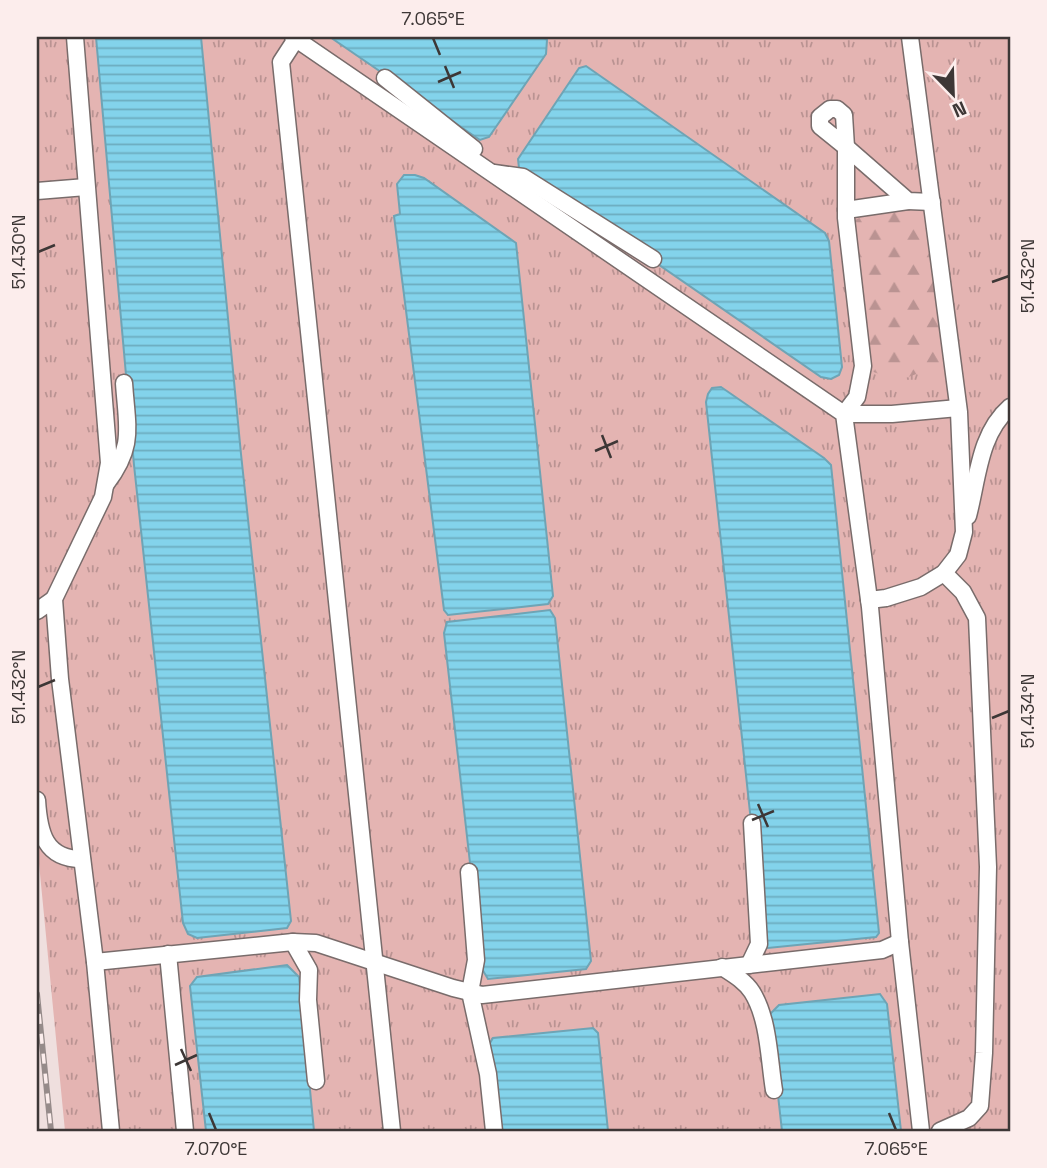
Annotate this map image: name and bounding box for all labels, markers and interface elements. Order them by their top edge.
text: 7.065°E [401,7,465,30]
north arrow [918,60,988,130]
text: N [949,95,970,123]
text: 51.430°N [7,214,30,290]
text: 51.432°N [1016,239,1039,313]
text: 51.432°N [7,650,30,724]
text: 51.434°N [1016,674,1039,748]
text: 7.070°E [184,1137,248,1160]
text: 7.065°E [864,1137,928,1160]

